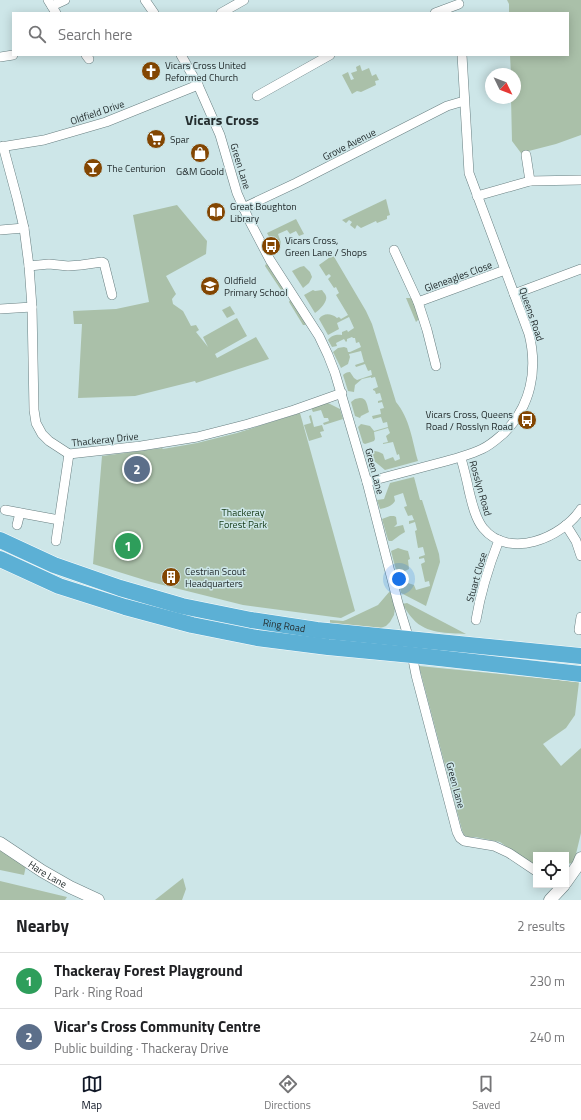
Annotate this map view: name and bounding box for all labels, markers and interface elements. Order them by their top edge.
search box [12,12,569,56]
icon: search [26,23,48,45]
text: Search here [58,23,132,46]
place label: Vicars Cross United Reformed Church [165,58,246,85]
church icon: Vicars Cross United Reformed Church [140,60,162,82]
north arrow [485,68,521,104]
street label: Oldfield Drive [68,96,126,129]
district label: Vicars Cross [185,109,259,130]
street label: Grove Avenue [320,125,378,164]
supermarket icon: Spar [145,128,167,150]
place label: Spar [170,132,190,147]
street label: Green Lane [226,141,255,191]
shop icon: G&M Goold [189,142,211,164]
bar icon: The Centurion [82,157,104,179]
place label: The Centurion [107,161,166,176]
place label: G&M Goold [176,164,224,179]
place label: Great Boughton Library [230,199,297,226]
library icon: Great Boughton Library [205,201,227,223]
place label: Vicars Cross, Green Lane / Shops [285,233,367,260]
bus stop icon: Vicars Cross, Green Lane / Shops [260,235,282,257]
street label: Gleneagles Close [422,257,494,296]
place label: Oldfield Primary School [224,273,287,300]
school or university icon: Oldfield Primary School [199,275,221,297]
street label: Queens Road [515,285,548,343]
place label: Vicars Cross, Queens Road / Rosslyn Road [426,407,513,434]
bus stop icon: Vicars Cross, Queens Road / Rosslyn Road [516,409,538,431]
street label: Thackeray Drive [71,429,139,450]
street label: Green Lane [361,446,388,496]
pin: 2 [124,454,150,484]
street label: Rosslyn Road [465,459,496,518]
park label: Thackeray Forest Park [219,505,267,532]
pin: 1 [115,531,141,561]
street label: Stuart Close [462,551,491,604]
place label: Cestrian Scout Headquarters [185,564,246,591]
building icon: Cestrian Scout Headquarters [160,566,182,588]
your location [389,569,409,589]
street label: Ring Road [262,615,306,636]
street label: Green Lane [442,760,469,810]
map controls [533,852,569,888]
button: locate [533,852,569,888]
street label: Hare Lane [25,857,70,892]
text: Nearby [16,913,69,939]
text: 2 results [517,916,565,936]
text: Thackeray Forest Playground [54,959,243,982]
text: 1 [25,971,33,991]
text: 230 m [529,971,565,991]
text: Park · Ring Road [54,982,143,1002]
text: Vicar's Cross Community Centre [54,1015,261,1038]
text: 2 [25,1027,33,1047]
text: 240 m [529,1027,565,1047]
text: Public building · Thackeray Drive [54,1038,229,1058]
tab: Map [81,1073,103,1113]
tab: Directions [264,1073,311,1113]
tab: Saved [472,1073,500,1113]

